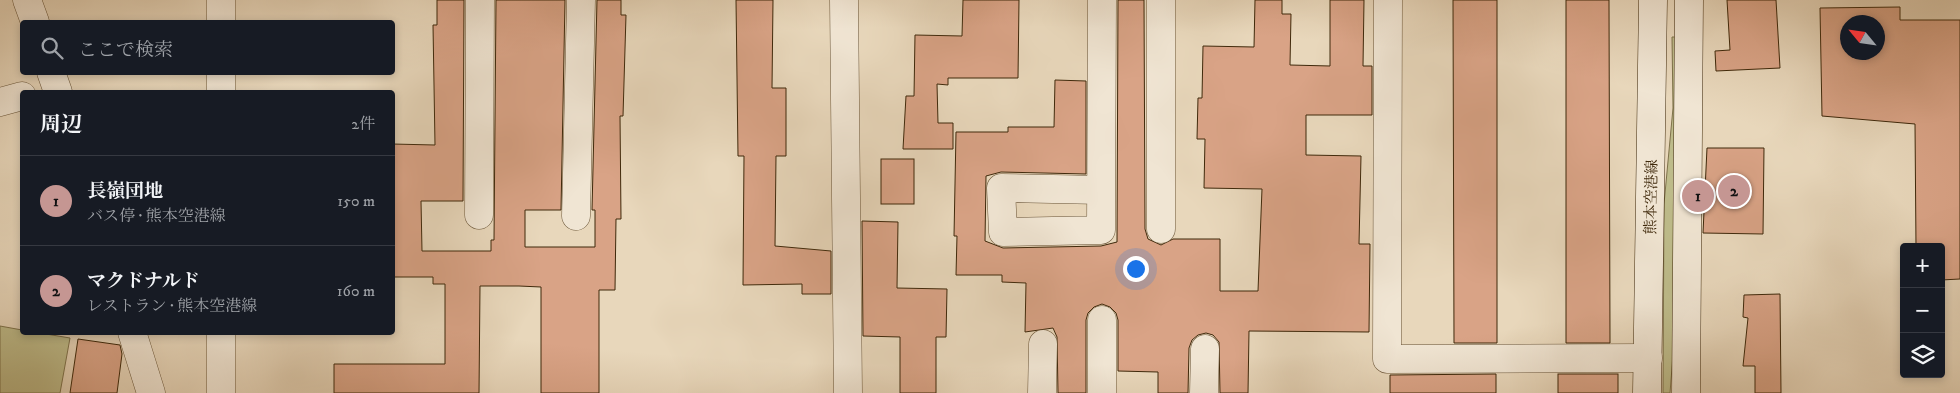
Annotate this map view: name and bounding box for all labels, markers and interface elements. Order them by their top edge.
north arrow [1840,15,1885,60]
search box [20,20,395,75]
icon: search [38,34,66,62]
text: ここで検索 [78,39,173,62]
text: 周辺 [40,112,82,138]
text: 2件 [351,114,375,134]
street label: 熊本空港線 [1641,159,1662,235]
pin: 2 [1718,172,1750,210]
pin: 1 [1682,177,1714,215]
text: 長嶺団地 [87,180,163,203]
text: 1 [53,191,59,211]
text: 150 m [337,191,375,211]
text: バス停 · 熊本空港線 [87,206,226,226]
map controls [1900,243,1945,378]
button: + [1900,243,1945,288]
your location [1123,256,1149,282]
text: マクドナルド [87,270,200,293]
text: 2 [52,281,60,301]
text: 160 m [337,281,375,301]
button: − [1900,288,1945,333]
text: レストラン · 熊本空港線 [87,296,257,316]
button: layers [1900,333,1945,378]

